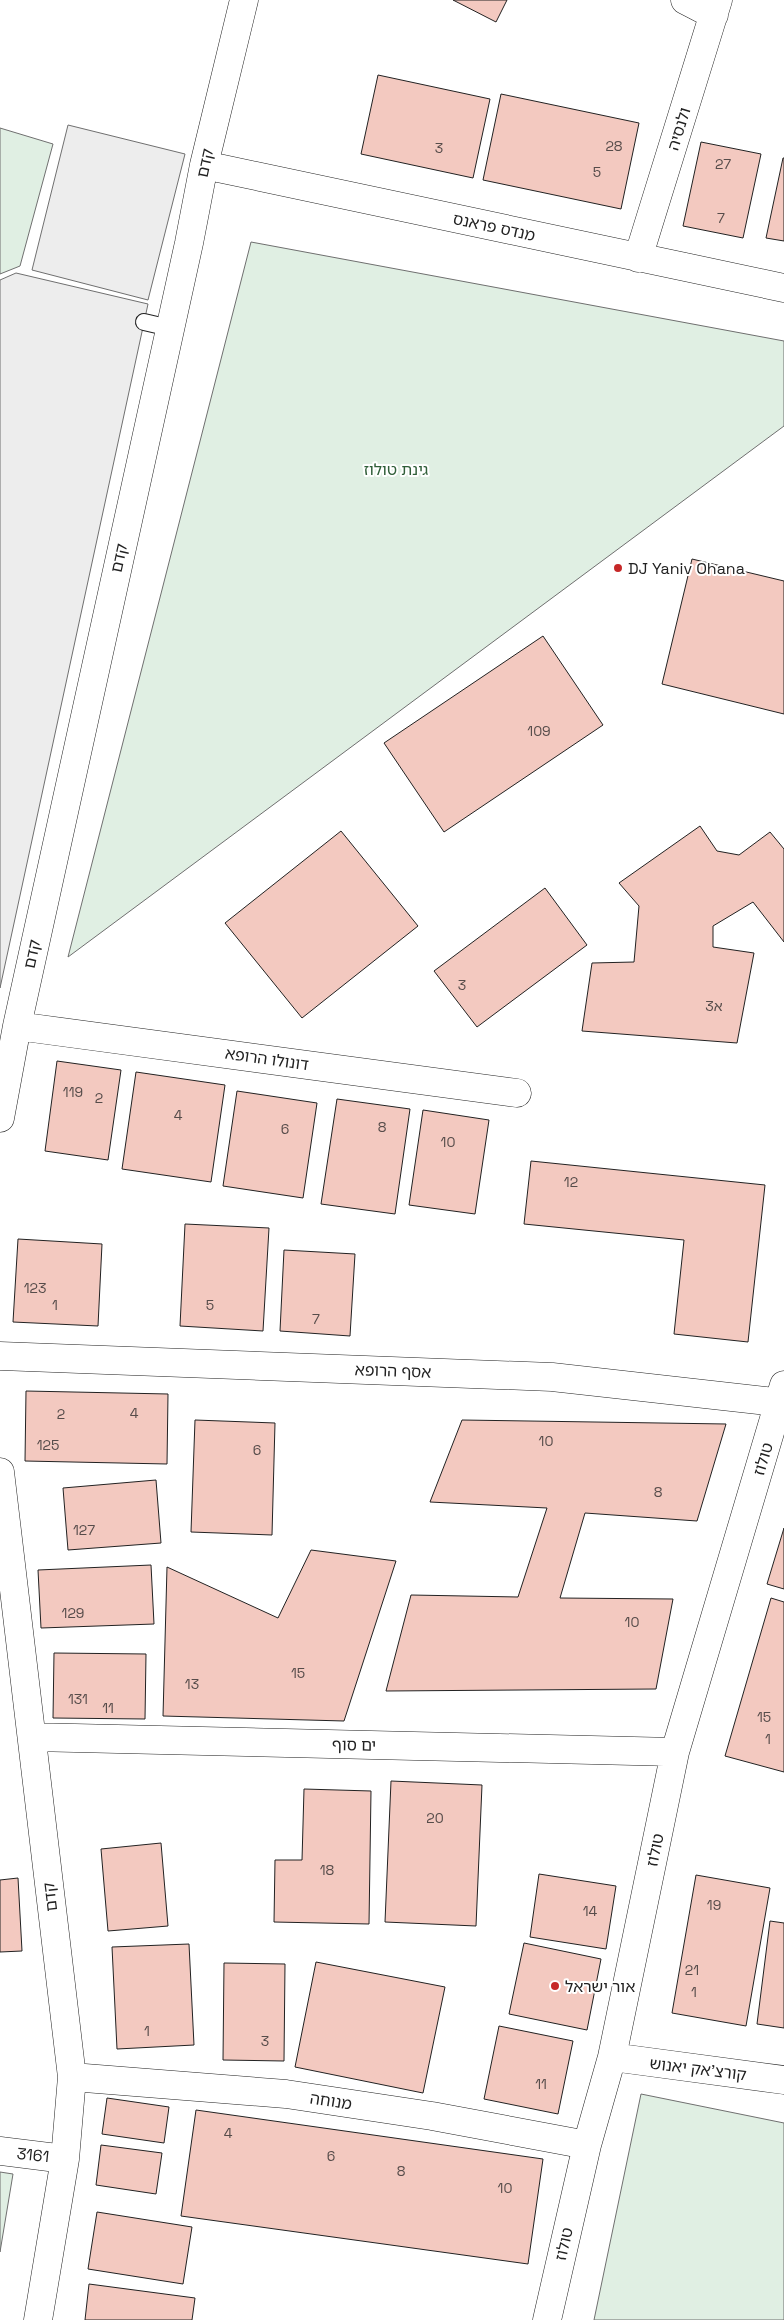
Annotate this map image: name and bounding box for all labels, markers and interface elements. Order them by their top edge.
street label: ולנסיה [663,105,695,153]
house number: 28 [605,137,623,155]
house number: 3 [435,139,443,157]
street label: קדם [192,147,218,179]
house number: 27 [715,155,731,173]
house number: 5 [593,163,601,181]
street label: מנדס פראנס [451,208,537,246]
house number: 7 [717,209,725,227]
park label: גינת טולוז [364,459,428,480]
street label: קדם [106,542,132,574]
place label: DJ Yaniv Ohana [628,558,745,579]
marker: DJ Yaniv Ohana [612,562,624,574]
house number: 109 [527,722,551,740]
street label: קדם [19,938,45,970]
house number: 3 [458,976,466,994]
house number: 3א [705,997,723,1015]
street label: דונולו הרופא [224,1043,311,1075]
house number: 119 [63,1083,83,1101]
house number: 2 [95,1089,103,1107]
house number: 4 [174,1106,183,1124]
house number: 8 [378,1118,387,1136]
house number: 6 [281,1120,289,1138]
house number: 10 [441,1133,455,1151]
house number: 12 [564,1173,578,1191]
house number: 123 [24,1279,46,1297]
house number: 1 [52,1296,58,1314]
house number: 5 [206,1296,214,1314]
house number: 7 [312,1310,320,1328]
street label: אסף הרופא [354,1359,432,1383]
house number: 4 [130,1404,139,1422]
house number: 2 [57,1405,65,1423]
house number: 10 [539,1432,553,1450]
house number: 125 [37,1436,59,1454]
street label: טולוז [748,1440,778,1478]
house number: 6 [253,1441,261,1459]
house number: 8 [654,1483,663,1501]
house number: 127 [73,1521,95,1539]
house number: 129 [62,1604,84,1622]
house number: 10 [625,1613,639,1631]
house number: 15 [291,1664,305,1682]
house number: 13 [185,1675,199,1693]
house number: 131 [68,1690,88,1708]
house number: 11 [102,1699,114,1717]
house number: 15 [757,1708,771,1726]
house number: 1 [765,1730,771,1748]
street label: ים סוף [332,1734,376,1756]
house number: 20 [426,1809,444,1827]
street label: טולוז [641,1831,669,1869]
house number: 18 [320,1861,335,1879]
street label: קדם [38,1881,62,1913]
house number: 19 [707,1896,721,1914]
house number: 14 [583,1902,598,1920]
house number: 21 [685,1961,699,1979]
place label: אור ישראל [565,1976,635,1997]
marker: אור ישראל [549,1980,561,1992]
house number: 1 [691,1983,697,2001]
house number: 1 [144,2022,150,2040]
house number: 3 [261,2032,269,2050]
street label: קורצ'אק יאנוש [648,2053,748,2085]
house number: 11 [535,2075,547,2093]
street label: מנוחה [309,2087,353,2115]
house number: 4 [224,2124,233,2142]
street label: 3161 [16,2143,50,2167]
house number: 6 [327,2147,335,2165]
house number: 8 [397,2162,406,2180]
house number: 10 [498,2179,512,2197]
street label: טולוז [550,2225,578,2263]

